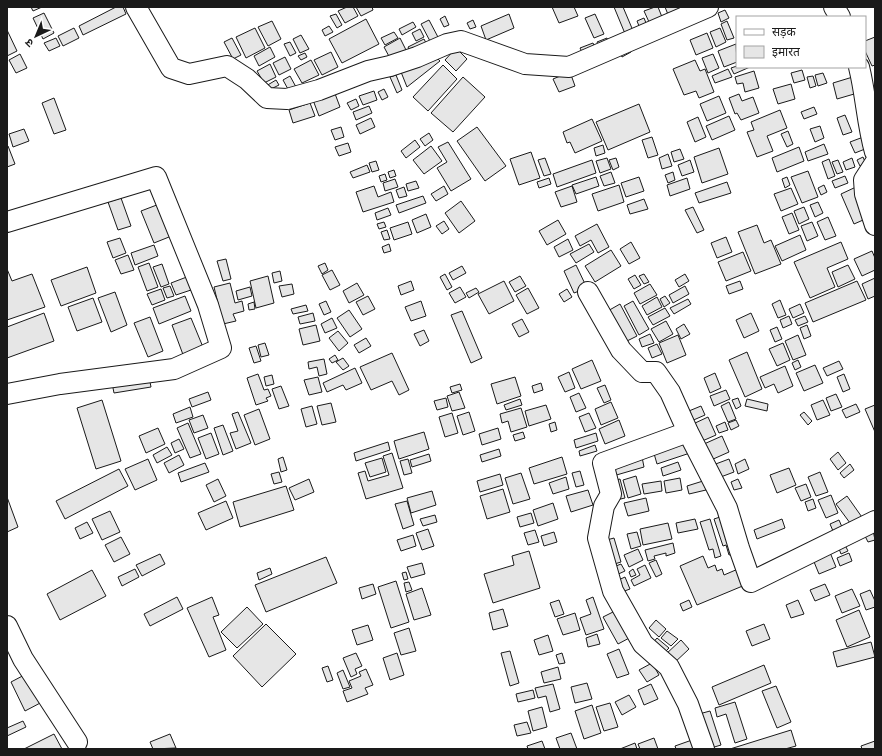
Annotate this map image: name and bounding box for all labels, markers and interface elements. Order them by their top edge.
north arrow [16,16,56,56]
legend [736,16,866,68]
text: सड़क [772,25,797,40]
text: उ [22,36,36,50]
text: इमारत [772,45,801,60]

